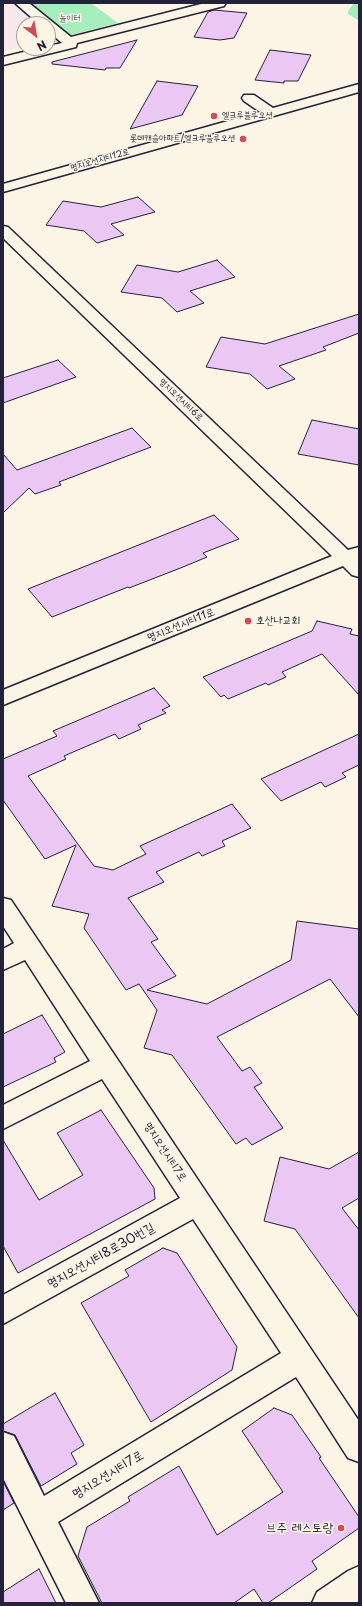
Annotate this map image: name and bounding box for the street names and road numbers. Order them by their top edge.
street label: 명지오션시티12로 [69,146,131,174]
street label: 명지오션시티6로 [157,376,205,424]
street label: 명지오션시티11로 [145,605,217,645]
street label: 명지오션시티7로 [141,1120,189,1184]
street label: 명지오션시티8로30번길 [45,1220,157,1292]
street label: 명지오션시티7로 [69,1448,147,1502]

